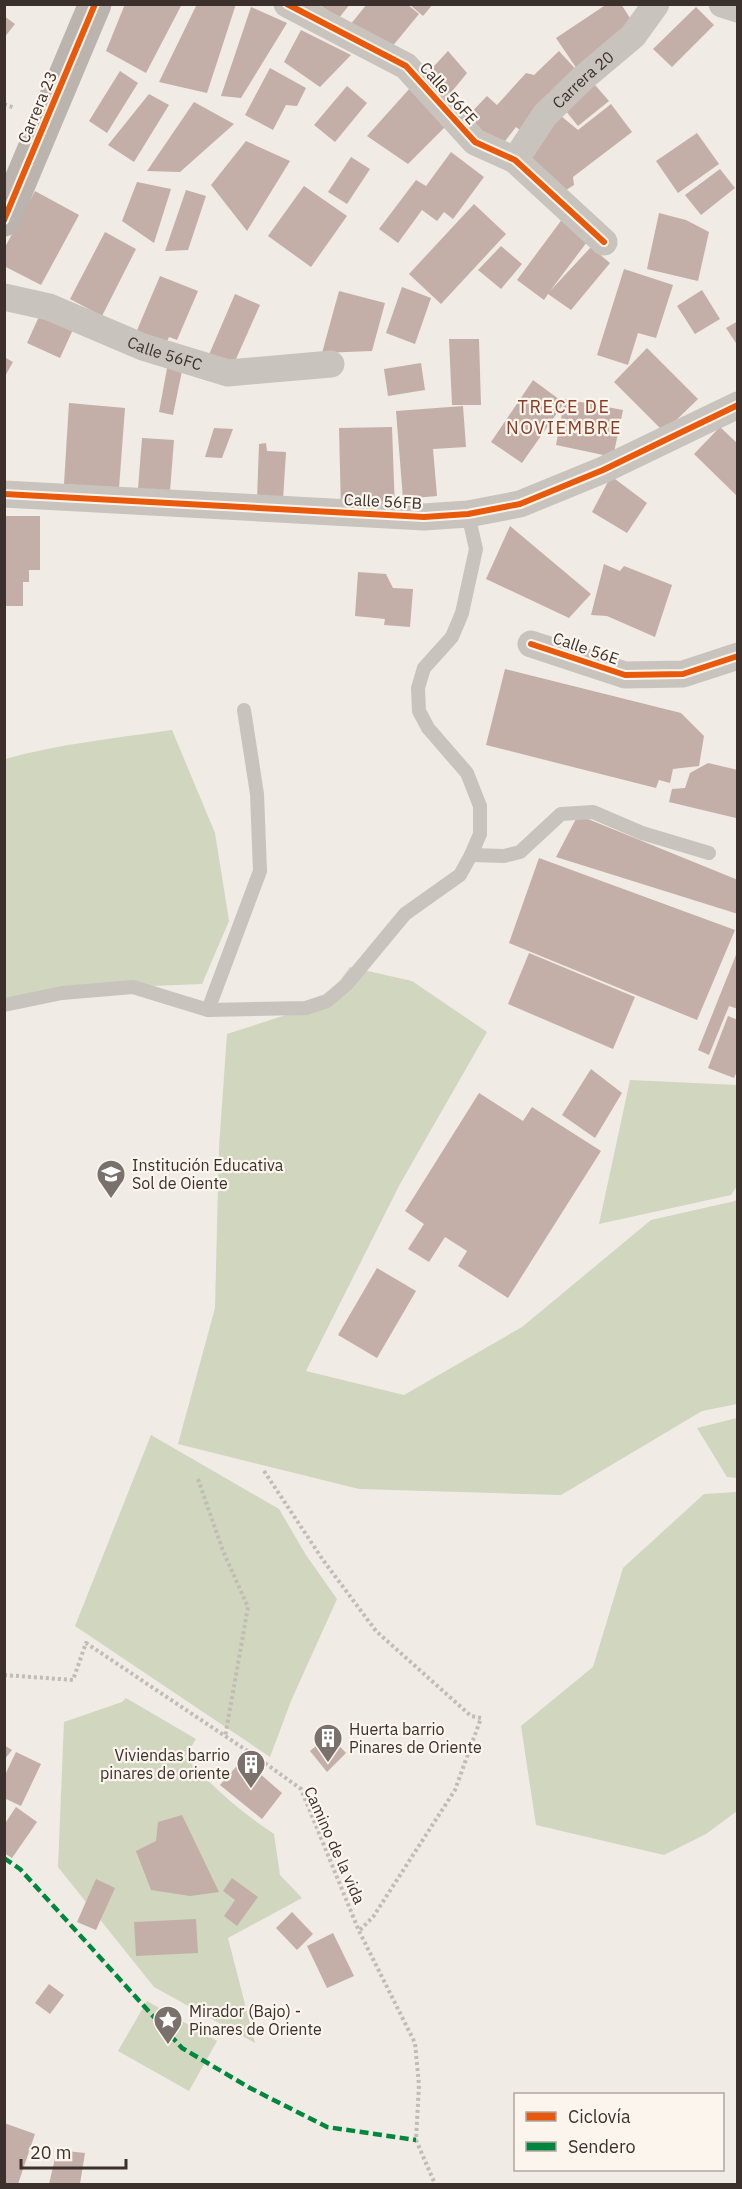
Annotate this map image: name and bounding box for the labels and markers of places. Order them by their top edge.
place label: Institución Educativa Sol de Oiente [132,1155,284,1193]
school or university icon: Institución Educativa Sol de Oiente [95,1158,127,1200]
place label: Huerta barrio Pinares de Oriente [349,1719,482,1757]
building icon: Huerta barrio Pinares de Oriente [312,1722,344,1764]
place label: Viviendas barrio pinares de oriente [100,1745,230,1783]
building icon: Viviendas barrio pinares de oriente [235,1748,267,1790]
place label: Mirador (Bajo) - Pinares de Oriente [189,2001,322,2039]
place icon: Mirador (Bajo) - Pinares de Oriente [152,2004,184,2046]

